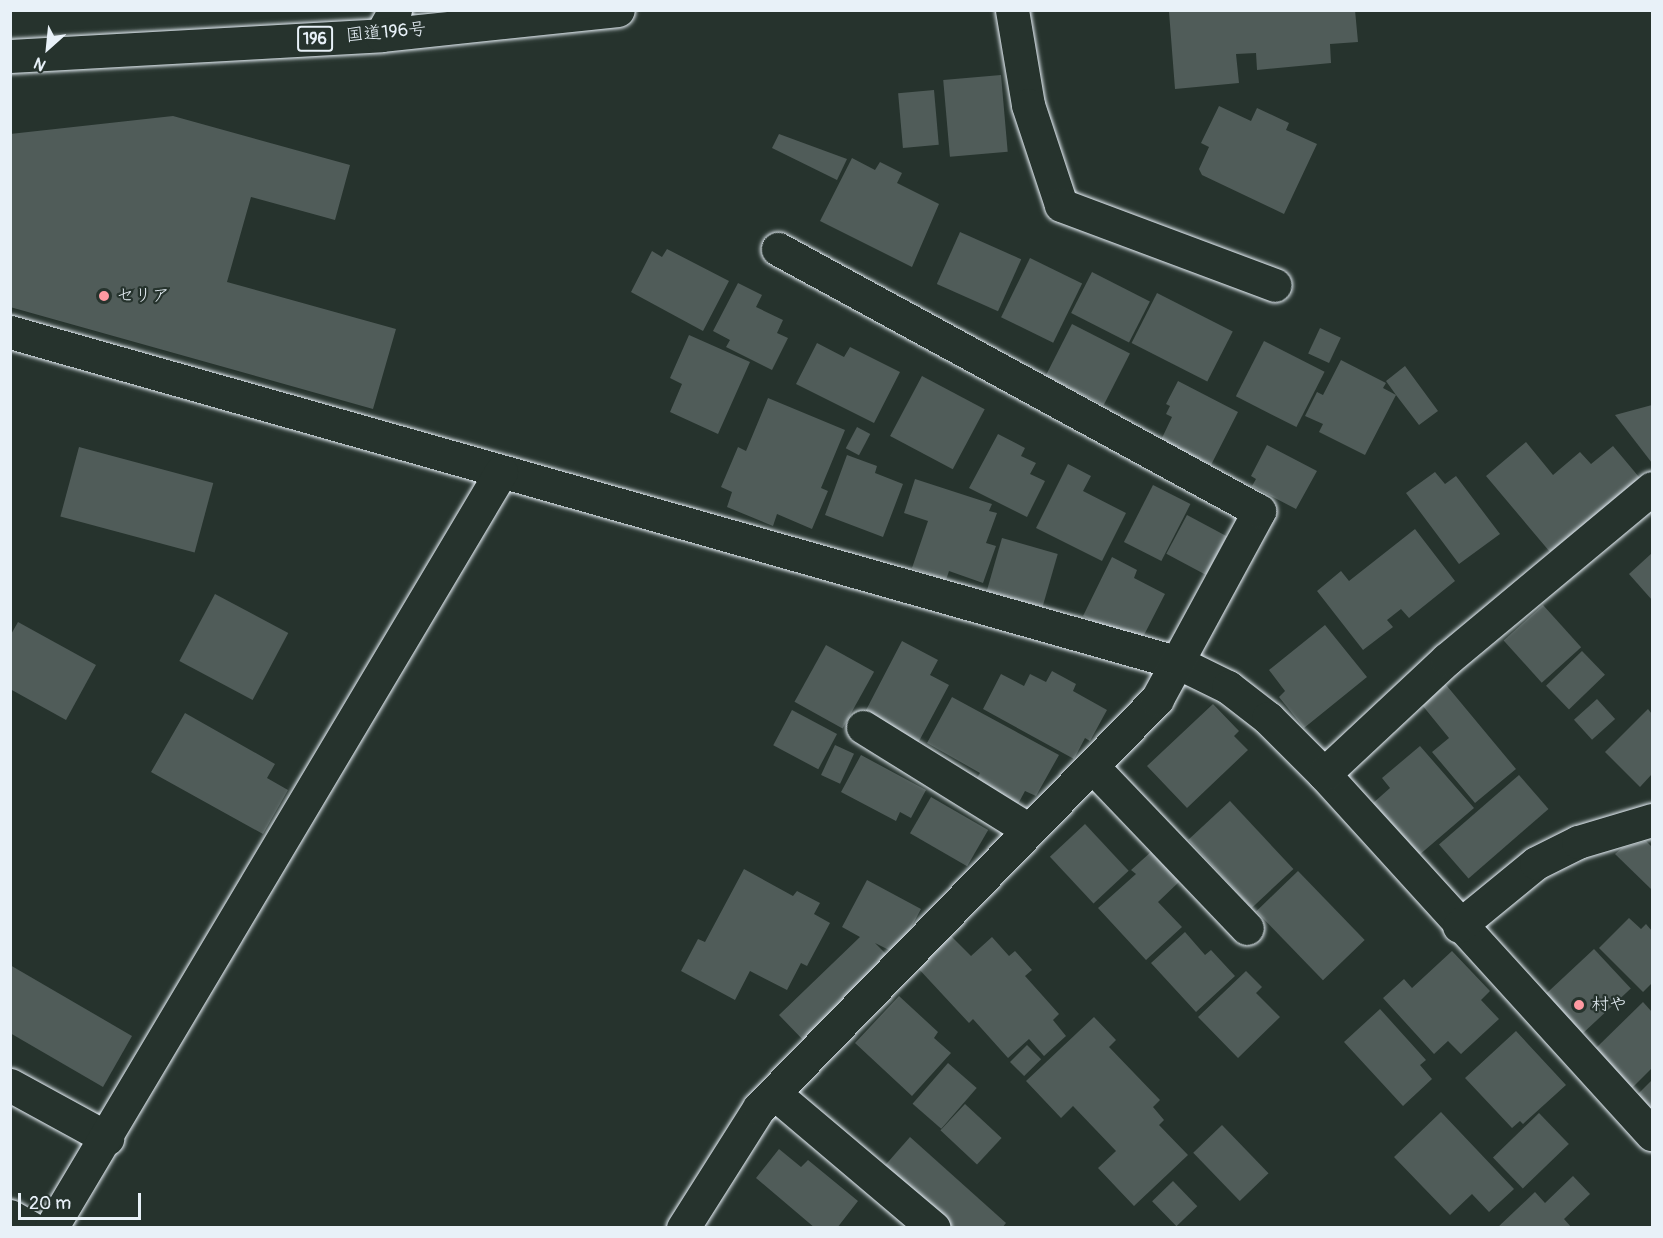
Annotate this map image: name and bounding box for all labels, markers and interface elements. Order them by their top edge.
north arrow [18,18,78,78]
street label: 国道196号 [345,19,427,47]
road number: 196 [297,26,333,52]
text: N [30,53,49,75]
place label: セリア [116,285,170,307]
marker: セリア [97,289,111,303]
place label: 村や [1591,994,1627,1016]
marker: 村や [1572,998,1586,1012]
scale bar [21,1181,144,1219]
text: 20 m [29,1192,71,1215]

